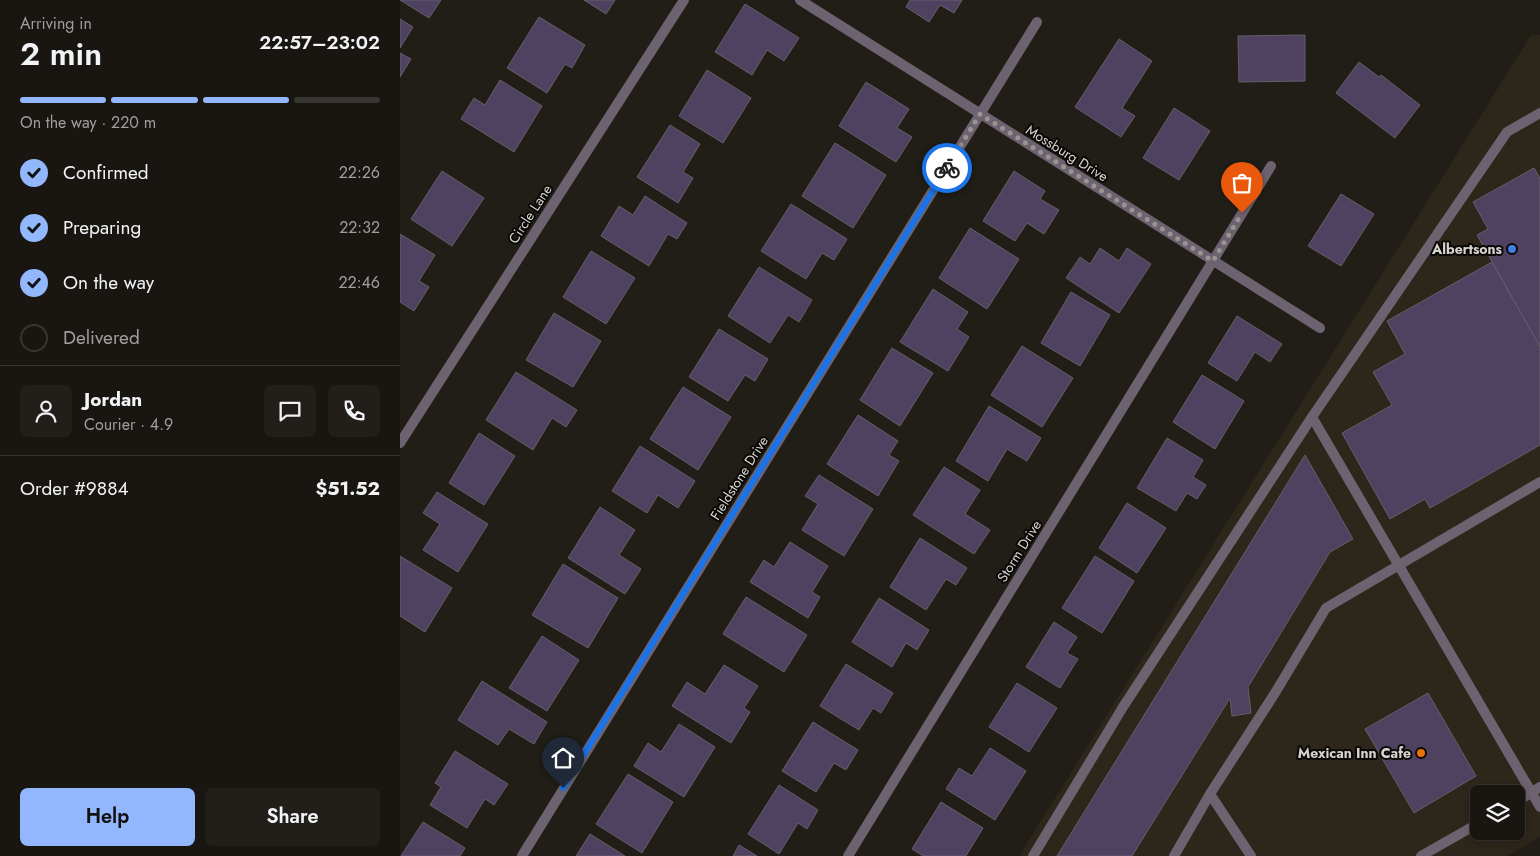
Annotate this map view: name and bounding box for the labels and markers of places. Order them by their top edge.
pin [1221,162,1263,213]
place label: Albertsons [1431,239,1503,259]
marker: Albertsons [1506,243,1518,255]
pin [542,737,584,788]
place label: Mexican Inn Cafe [1298,743,1411,763]
marker: Mexican Inn Cafe [1415,747,1427,759]

